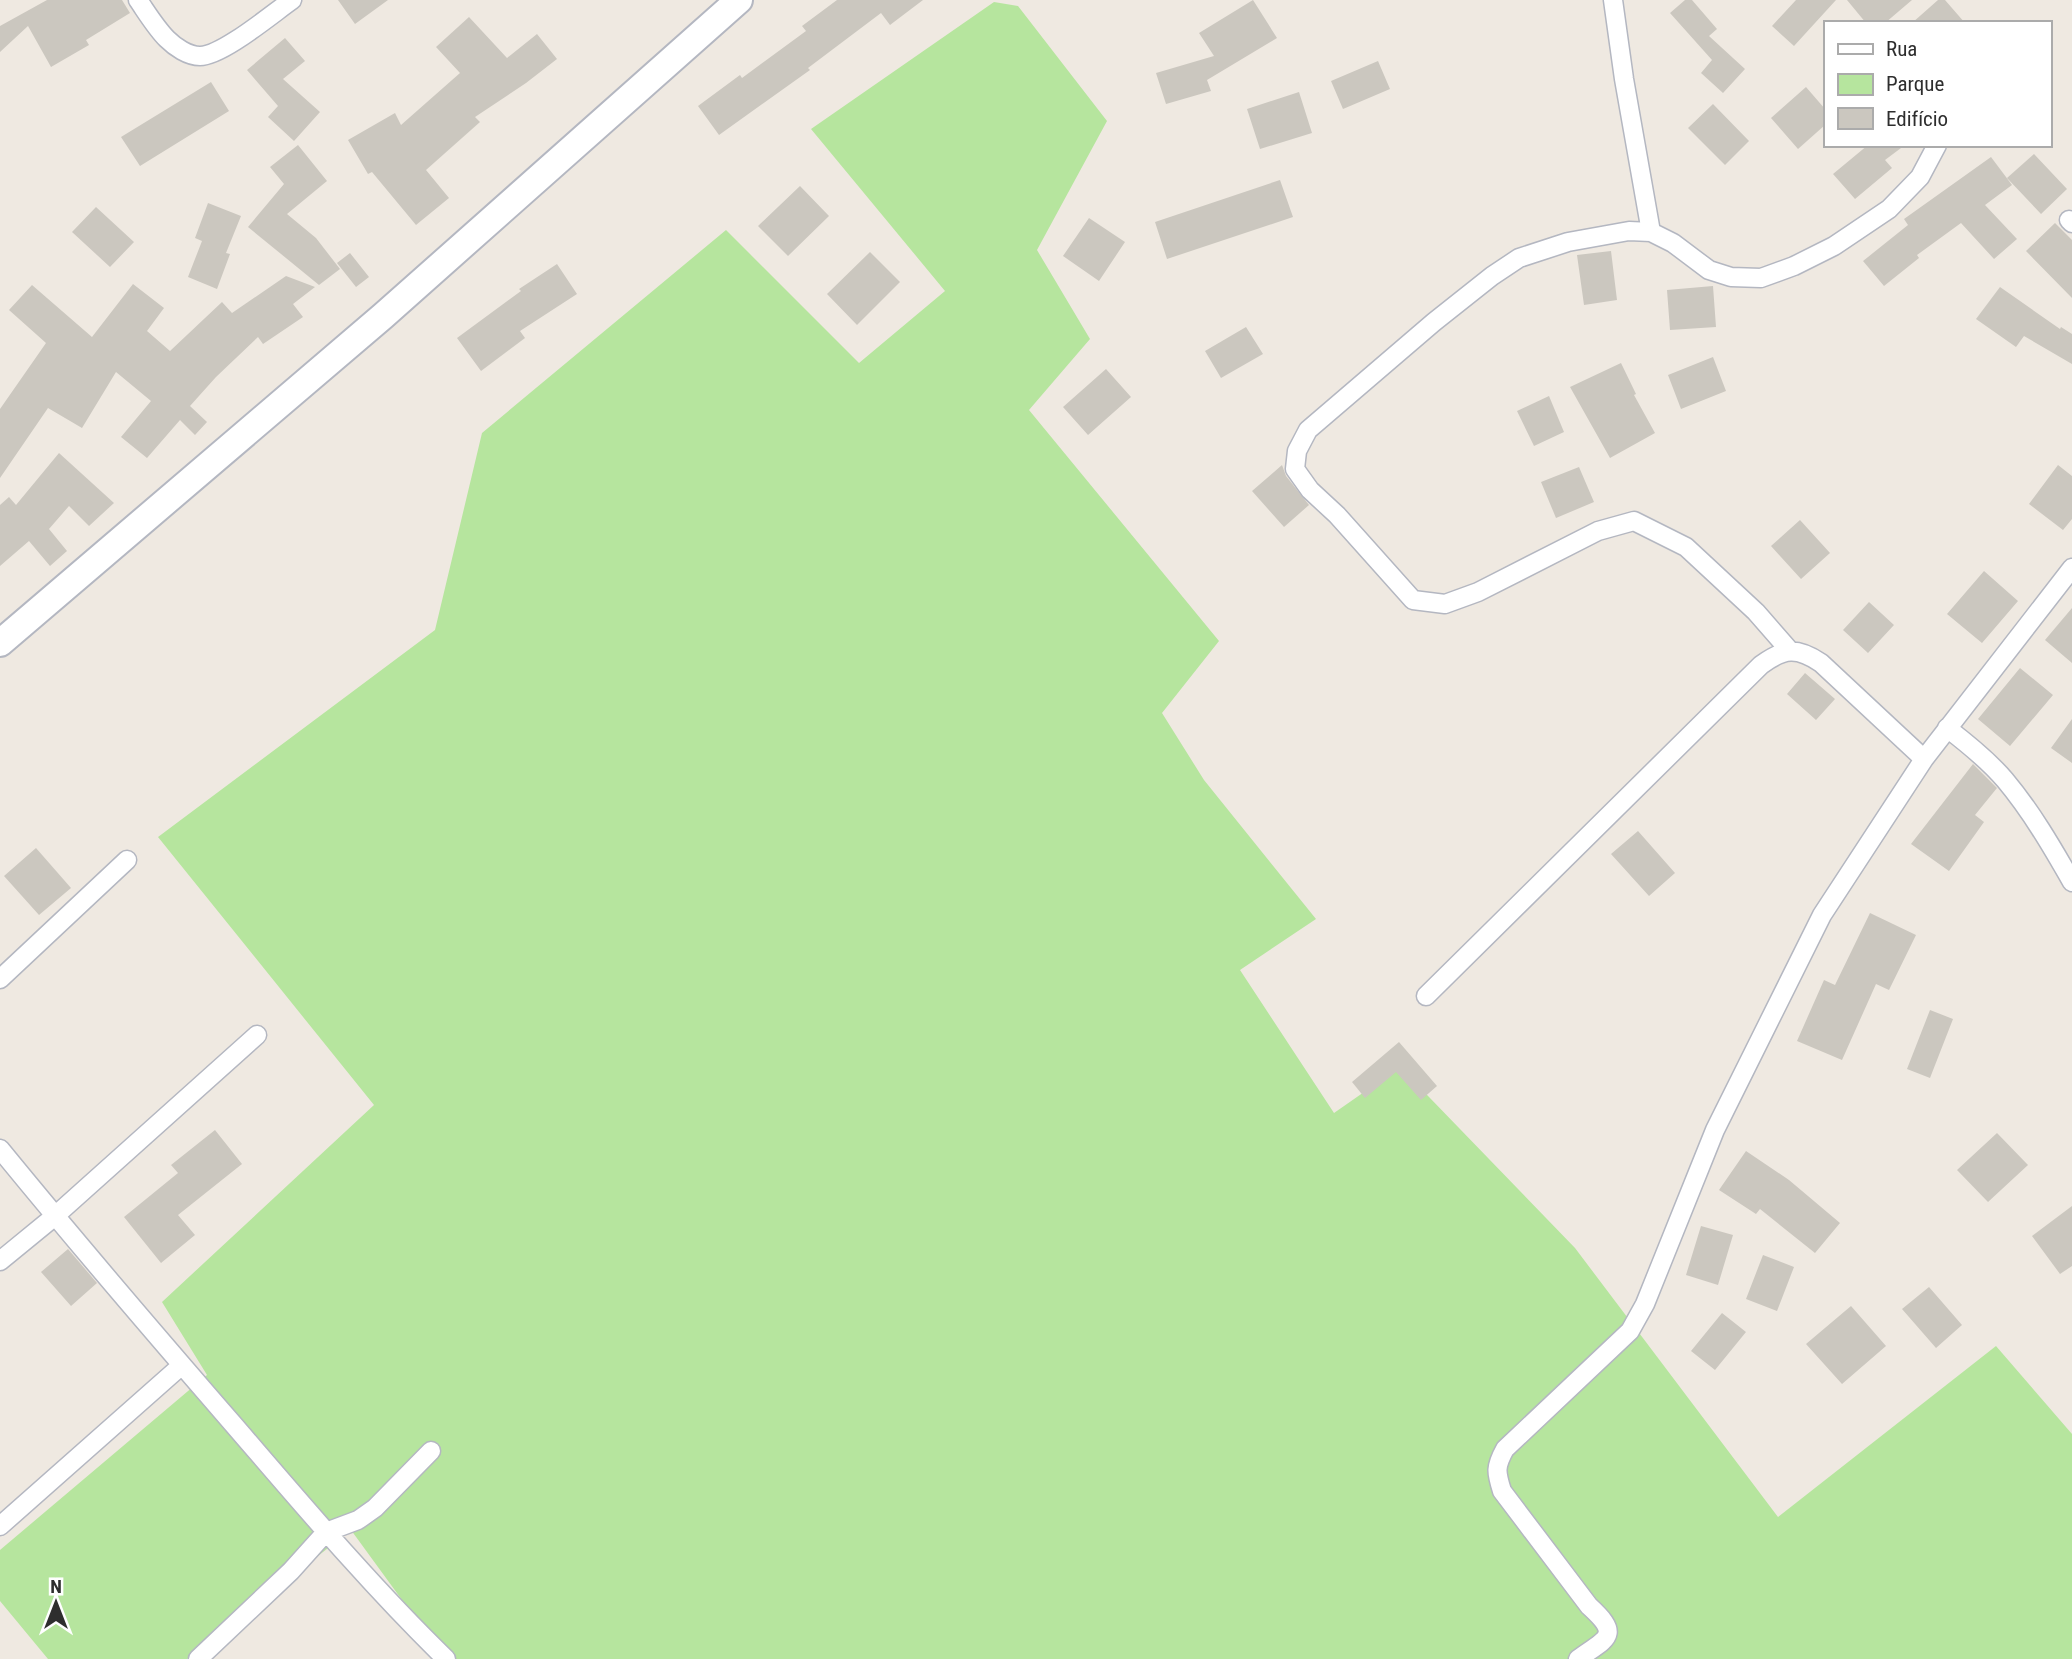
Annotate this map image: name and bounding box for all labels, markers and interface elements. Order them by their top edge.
legend [1824,21,2051,147]
text: Rua [1886,37,1917,61]
text: Parque [1886,72,1944,96]
text: Edifício [1886,107,1948,131]
north arrow [21,1568,91,1638]
text: N [50,1575,62,1598]

